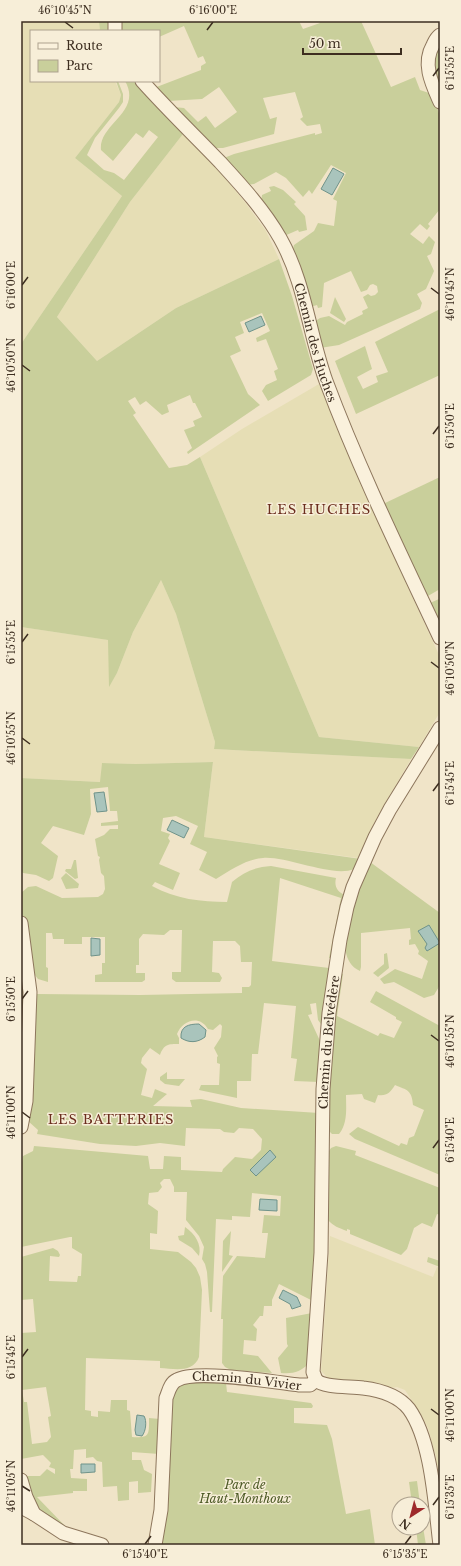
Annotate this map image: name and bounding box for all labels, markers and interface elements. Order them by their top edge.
text: 46°10'45"N [38,4,92,17]
text: 6°16'00"E [189,4,237,17]
legend [30,30,160,82]
scale bar [303,30,401,56]
text: 50 m [309,36,341,51]
text: Route [66,38,103,53]
text: 6°15'55"E [444,46,457,90]
text: Parc [66,58,93,73]
text: 6°16'00"E [5,261,18,309]
text: 46°10'45"N [444,267,457,321]
street label: Chemin des Huches [292,281,341,404]
text: 46°10'50"N [5,338,18,392]
text: 6°15'50"E [444,403,457,449]
district label: LES HUCHES [267,501,371,518]
text: 6°15'55"E [5,620,18,664]
text: 46°10'50"N [444,641,457,695]
text: 46°10'55"N [5,711,18,765]
text: 6°15'45"E [444,761,457,805]
street label: Chemin du Belvédère [315,974,342,1109]
text: 6°15'50"E [5,976,18,1022]
text: 46°10'55"N [444,1014,457,1068]
text: 46°11'00"N [5,1085,18,1139]
district label: LES BATTERIES [48,1111,174,1128]
text: 6°15'40"E [444,1117,457,1163]
text: 6°15'45"E [5,1335,18,1379]
street label: Chemin du Vivier [192,1368,303,1393]
text: 46°11'00"N [444,1388,457,1442]
text: 46°11'05"N [5,1460,18,1512]
text: 6°15'35"E [444,1475,457,1519]
park label: Parc de Haut-Monthoux [198,1477,291,1506]
north arrow [391,1496,431,1536]
text: N [396,1515,413,1533]
text: 6°15'40"E [122,1548,168,1561]
text: 6°15'35"E [383,1548,427,1561]

